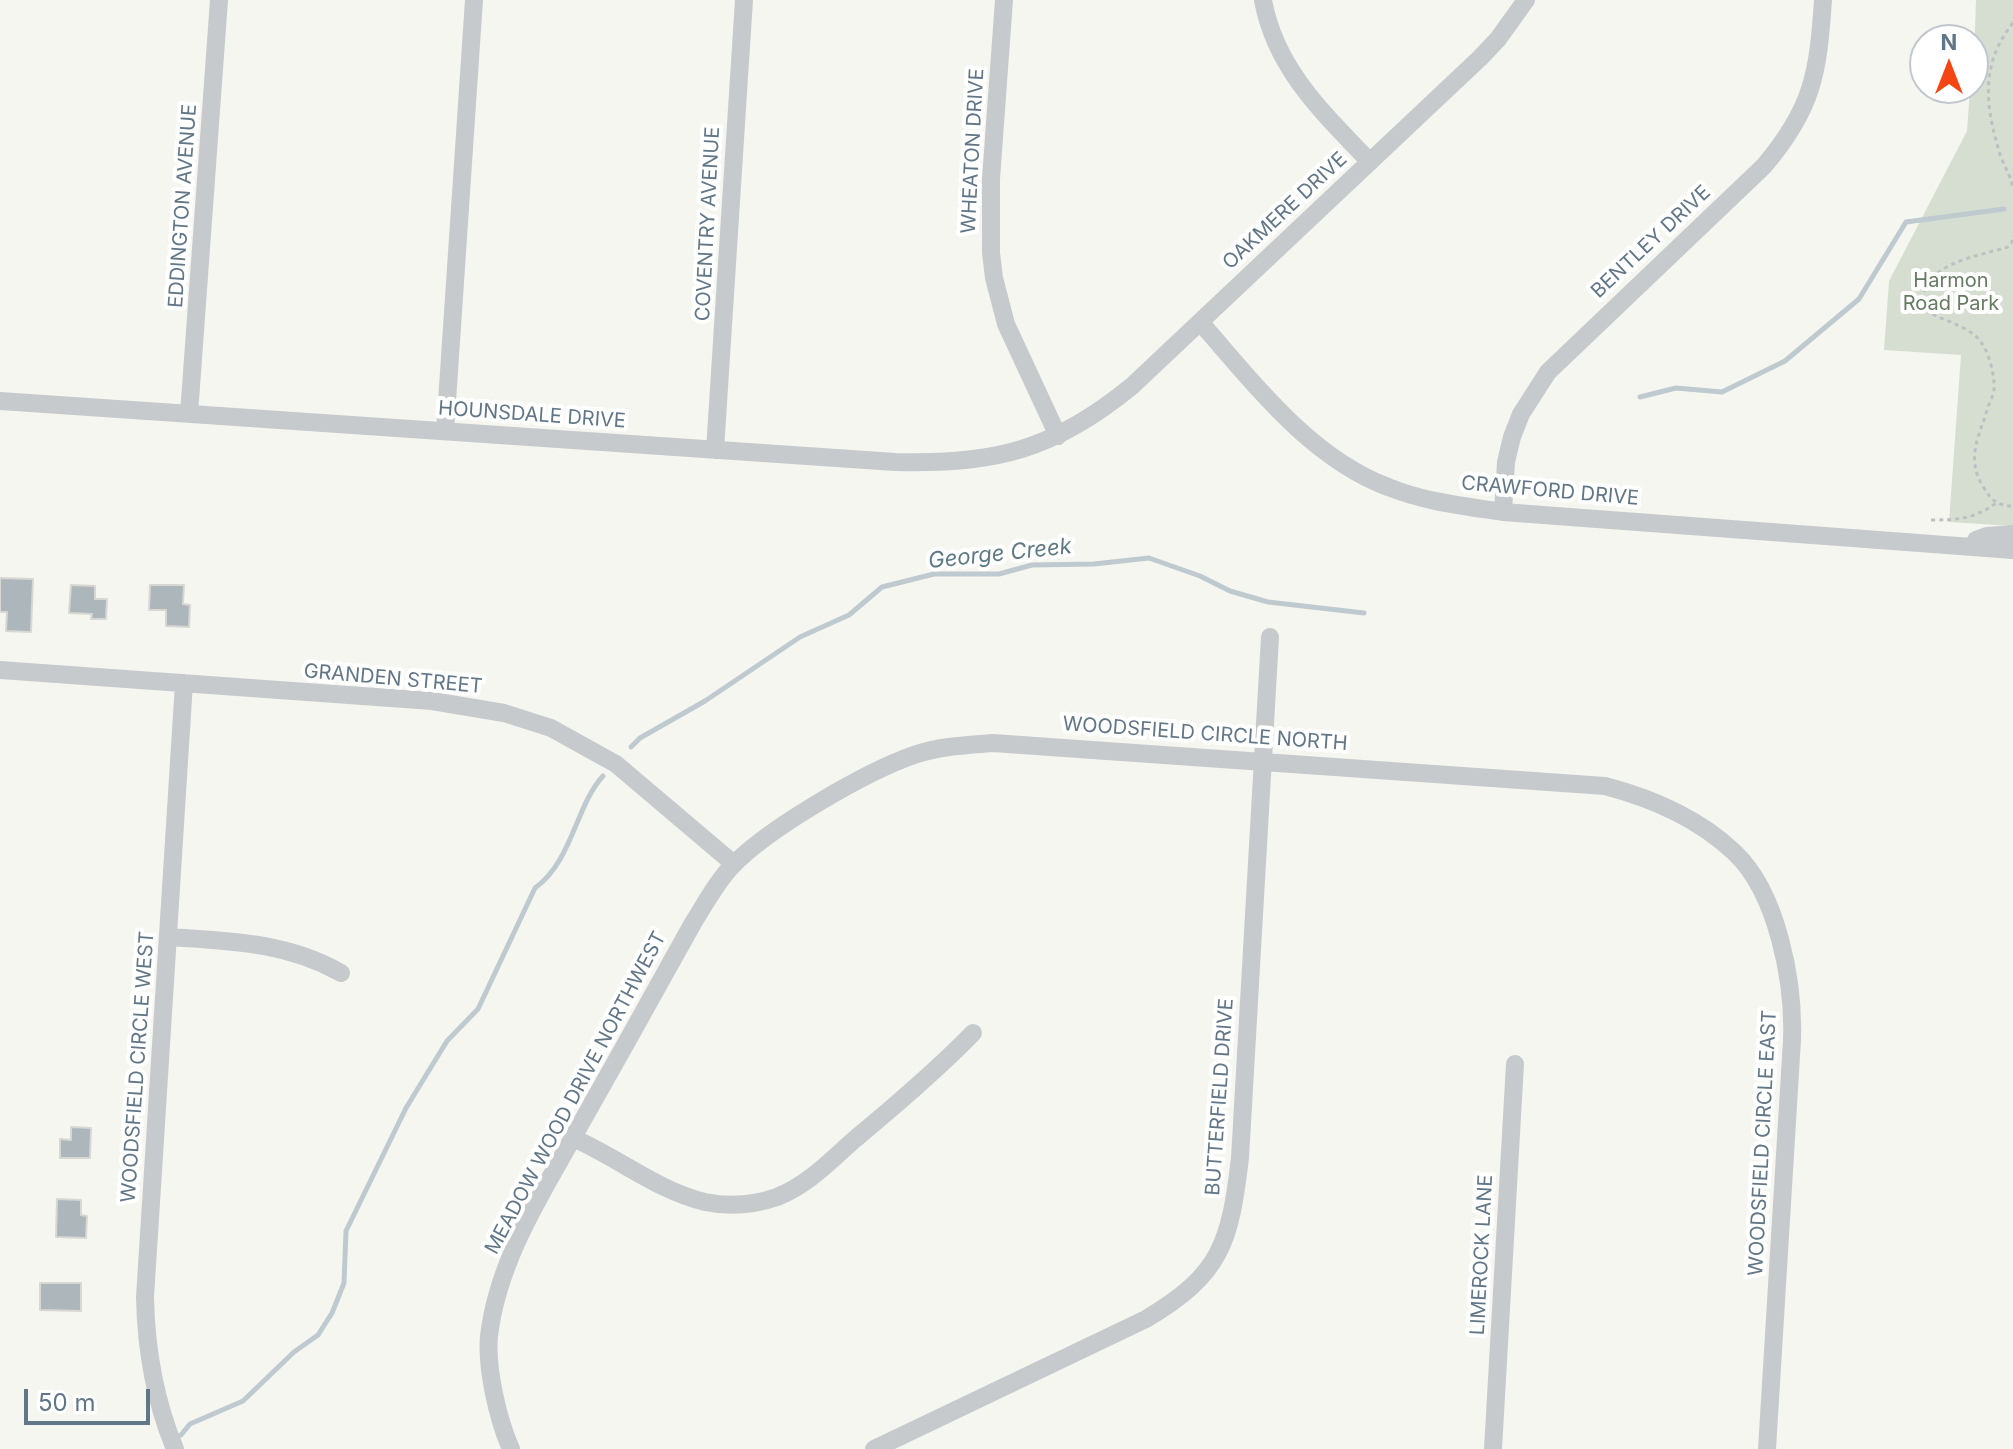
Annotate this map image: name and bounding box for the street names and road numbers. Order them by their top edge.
street label: WHEATON DRIVE [957,68,989,234]
street label: EDDINGTON AVENUE [164,103,202,309]
street label: COVENTRY AVENUE [691,126,725,322]
street label: OAKMERE DRIVE [1218,147,1352,275]
street label: BENTLEY DRIVE [1586,181,1716,303]
street label: HOUNSDALE DRIVE [437,396,627,434]
street label: CRAWFORD DRIVE [1460,471,1640,511]
street label: GRANDEN STREET [303,659,483,699]
street label: WOODSFIELD CIRCLE NORTH [1062,712,1348,756]
street label: MEADOW WOOD DRIVE NORTHWEST [480,928,672,1258]
street label: WOODSFIELD CIRCLE WEST [117,930,159,1204]
street label: BUTTERFIELD DRIVE [1201,998,1239,1196]
street label: WOODSFIELD CIRCLE EAST [1744,1010,1782,1276]
street label: LIMEROCK LANE [1466,1174,1498,1336]

